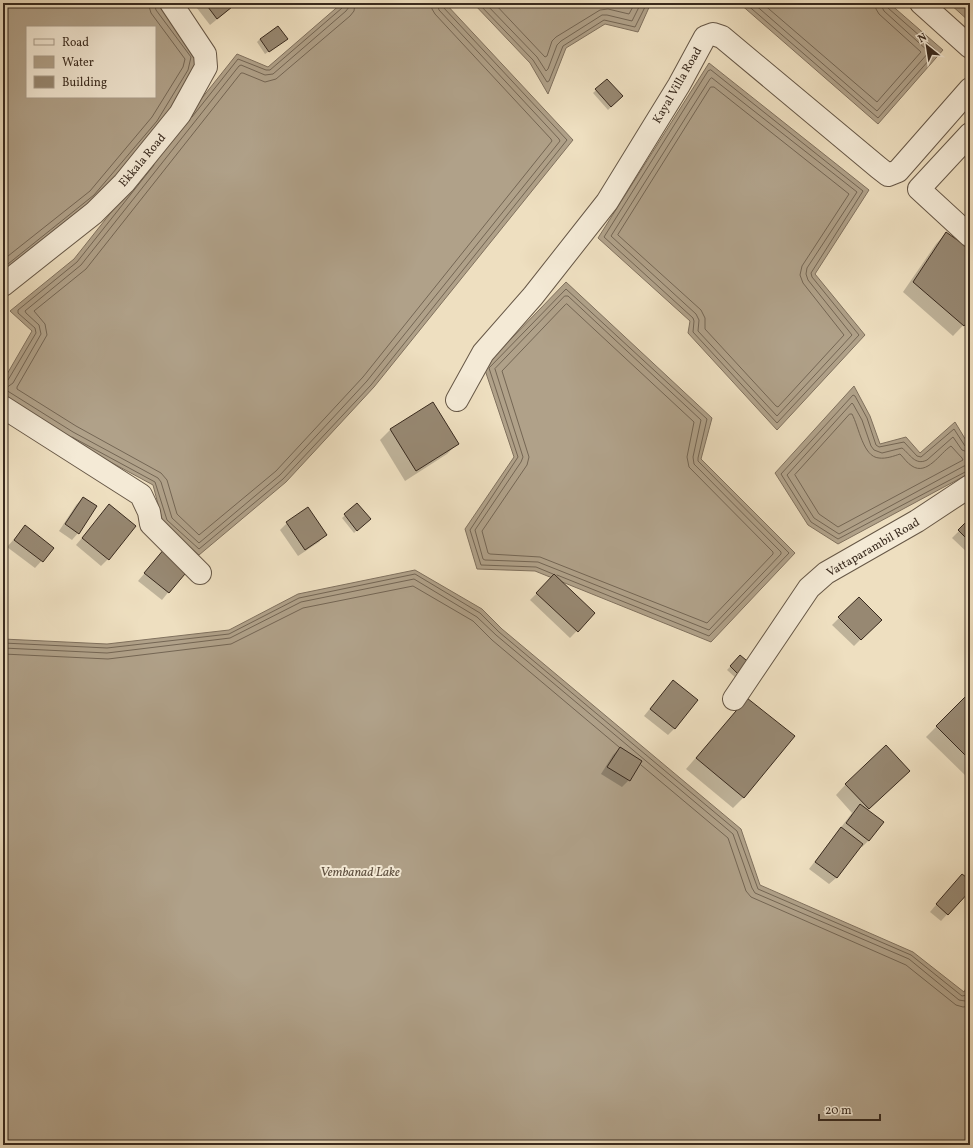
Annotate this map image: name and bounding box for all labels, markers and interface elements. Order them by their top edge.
legend [26,26,156,98]
north arrow [907,26,947,66]
text: N [916,30,930,47]
text: Road [62,35,89,51]
street label: Kayal Villa Road [650,44,706,127]
text: Water [62,55,94,71]
text: Building [62,75,107,91]
street label: Ekkala Road [116,130,170,191]
street label: Vattaparambil Road [824,515,923,581]
water label: Vembanad Lake [320,864,400,882]
scale bar [819,1096,880,1122]
text: 20 m [825,1103,852,1119]

